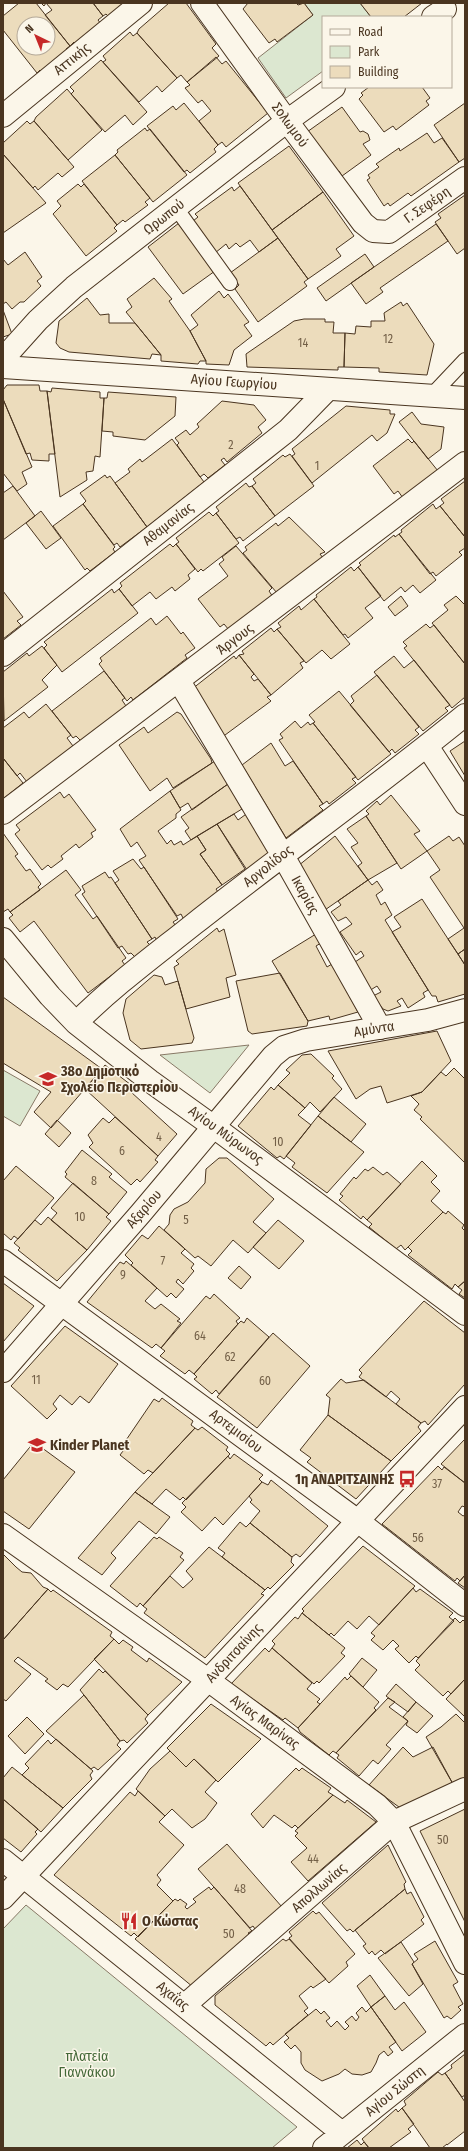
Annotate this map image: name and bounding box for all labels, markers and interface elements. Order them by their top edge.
north arrow [16,16,56,56]
legend [322,16,452,88]
text: N [23,22,36,36]
text: Road [358,25,383,39]
street label: Αττικής [50,39,94,79]
text: Park [358,45,380,59]
text: Building [358,65,399,79]
street label: Σολωμού [268,99,312,151]
street label: Γ. Σεφέρη [400,183,454,227]
street label: Ωρωπού [140,196,188,238]
house number: 12 [383,332,393,346]
house number: 14 [298,336,308,350]
street label: Αγίου Γεωργίου [190,370,278,394]
house number: 2 [228,438,234,452]
house number: 1 [315,459,319,473]
street label: Αθαμανίας [139,499,197,549]
street label: Άργους [213,620,257,658]
street label: Αργολίδος [240,841,296,891]
street label: Ικαρίας [287,873,323,917]
street label: Αμύντα [352,1017,396,1041]
place label: 38ο Δημοτικό Σχολείο Περιστερίου [60,1063,178,1096]
school or university icon: 38ο Δημοτικό Σχολείο Περιστερίου [38,1069,58,1089]
street label: Αγίου Μύρωνος [185,1102,267,1168]
house number: 4 [156,1130,162,1144]
house number: 10 [273,1135,283,1149]
house number: 6 [119,1144,125,1158]
house number: 8 [91,1174,97,1188]
street label: Αξαρίου [123,1186,165,1232]
house number: 10 [75,1210,85,1224]
house number: 5 [183,1213,189,1227]
house number: 7 [161,1254,166,1268]
house number: 9 [120,1268,126,1282]
house number: 64 [194,1329,206,1343]
house number: 62 [224,1350,236,1364]
house number: 11 [31,1373,41,1387]
house number: 60 [259,1374,271,1388]
street label: Αρτεμισίου [206,1406,266,1456]
school or university icon: Kinder Planet [27,1435,47,1455]
place label: Kinder Planet [50,1437,130,1454]
bus stop icon: 1η ΑΝΔΡΙΤΣΑΙΝΗΣ [397,1469,417,1489]
place label: 1η ΑΝΔΡΙΤΣΑΙΝΗΣ [295,1471,395,1488]
house number: 37 [432,1477,442,1491]
house number: 56 [412,1531,424,1545]
street label: Ανδριτσαίνης [202,1620,266,1686]
street label: Αγίας Μαρίνας [227,1691,303,1753]
house number: 50 [437,1833,449,1847]
house number: 44 [307,1852,319,1866]
street label: Απολλωνίας [288,1860,350,1916]
house number: 48 [234,1882,246,1896]
restaurant icon: Ο Κώστας [119,1911,139,1931]
place label: Ο Κώστας [142,1913,199,1930]
house number: 50 [223,1927,235,1941]
street label: Αχαΐας [153,1977,194,2014]
park label: πλατεία Γιαννάκου [58,2048,116,2081]
street label: Αγίου Σώστη [362,2062,428,2120]

